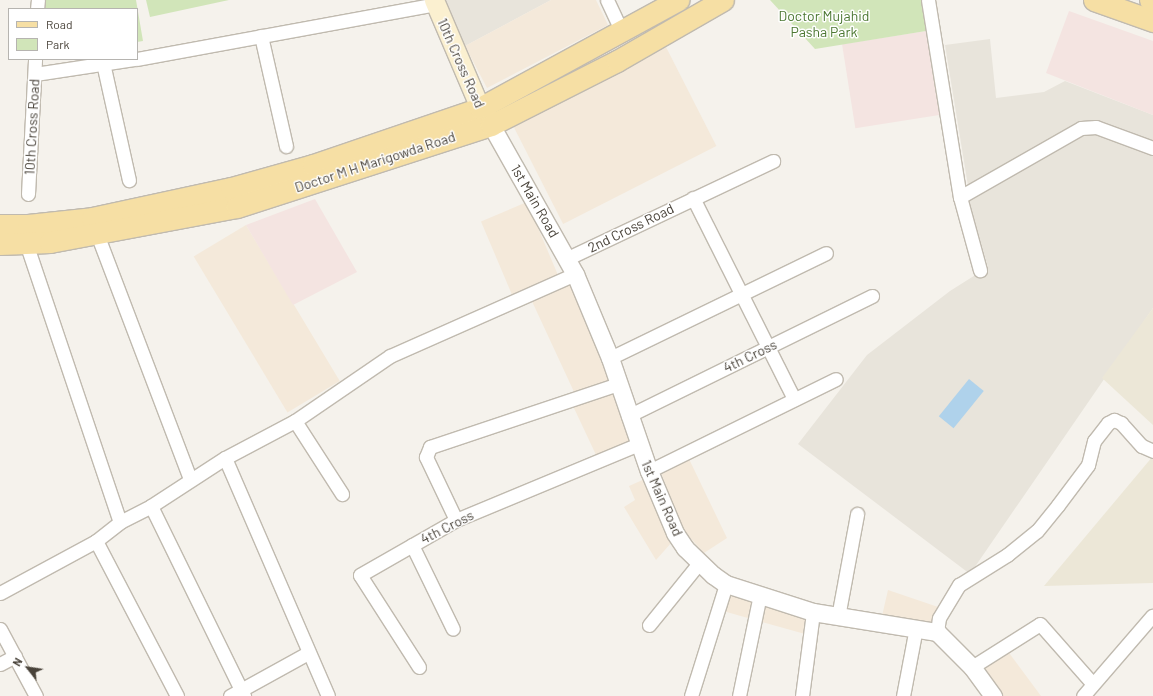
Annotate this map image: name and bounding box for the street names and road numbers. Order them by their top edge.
street label: 10th Cross Road [434,16,488,110]
street label: 10th Cross Road [21,78,43,176]
street label: Doctor M H Marigowda Road [293,128,457,196]
street label: 1st Main Road [507,161,563,241]
street label: 2nd Cross Road [585,200,677,256]
street label: 4th Cross [720,336,780,376]
street label: 1st Main Road [638,457,686,539]
street label: 4th Cross [418,506,476,548]

